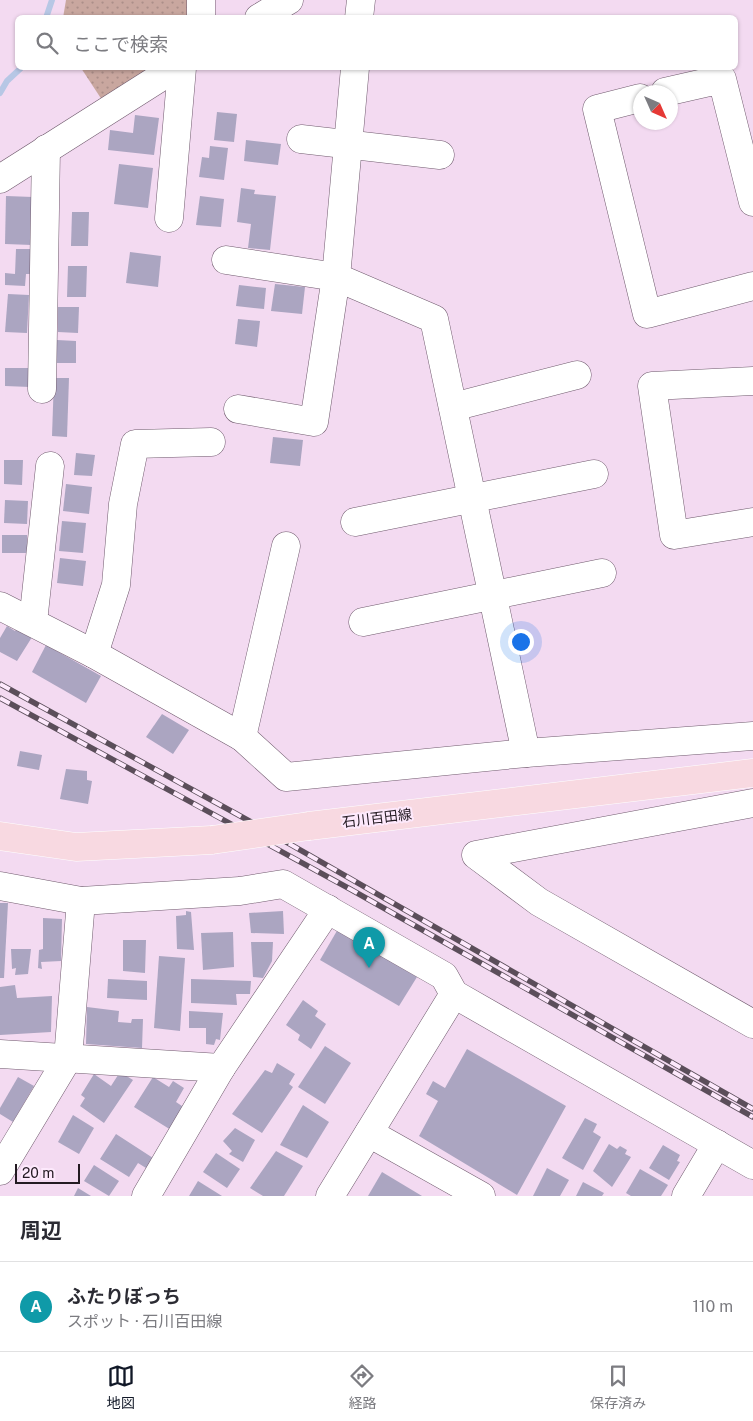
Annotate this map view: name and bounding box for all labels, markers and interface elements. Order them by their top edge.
search box [15,15,738,70]
icon: search [33,29,61,57]
text: ここで検索 [73,33,168,55]
north arrow [633,85,678,130]
your location [508,629,534,655]
street label: 石川百田線 [341,806,413,830]
pin: A [353,927,385,968]
scale bar [15,1161,80,1184]
text: 20 m [22,1165,54,1181]
text: 周辺 [20,1218,62,1243]
text: ふたりぼっち [67,1285,181,1307]
text: A [30,1297,42,1316]
text: 110 m [692,1297,733,1316]
text: スポット · 石川百田線 [67,1312,222,1331]
tab: 地図 [107,1362,135,1412]
tab: 経路 [348,1362,376,1412]
tab: 保存済み [590,1362,646,1412]

